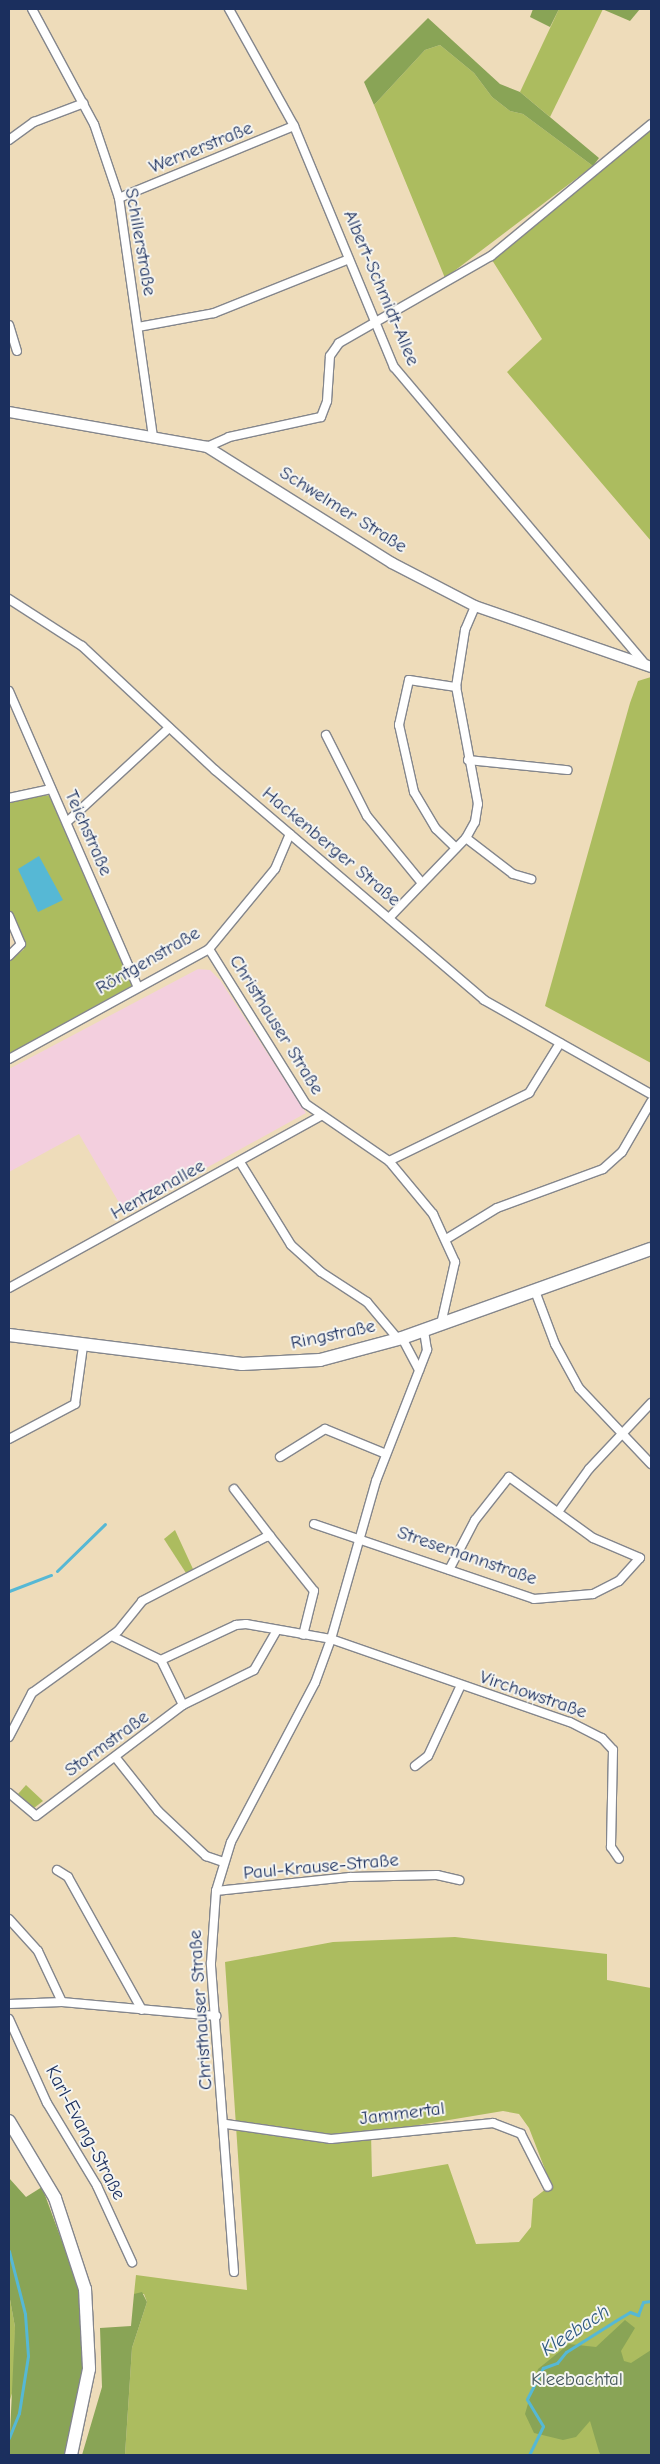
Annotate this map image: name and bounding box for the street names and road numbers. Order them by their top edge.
street label: Wernerstraße [146,117,256,179]
street label: Schillerstraße [119,186,161,298]
street label: Albert-Schmidt-Allee [338,207,424,369]
street label: Schwelmer Straße [275,462,411,558]
street label: Hackenberger Straße [257,782,405,912]
street label: Teichstraße [59,787,117,879]
street label: Röntgenstraße [92,922,204,1000]
street label: Christhauser Straße [224,951,328,1099]
street label: Hentzenallee [107,1155,209,1225]
street label: Ringstraße [289,1315,377,1355]
street label: Stresemannstraße [394,1521,540,1591]
street label: Virchowstraße [476,1666,590,1724]
street label: Stormstraße [60,1706,154,1782]
street label: Paul-Krause-Straße [242,1849,400,1885]
street label: Christhauser Straße [184,1929,218,2091]
street label: Karl-Evang-Straße [40,2062,130,2204]
street label: Jammertal [358,2097,446,2131]

